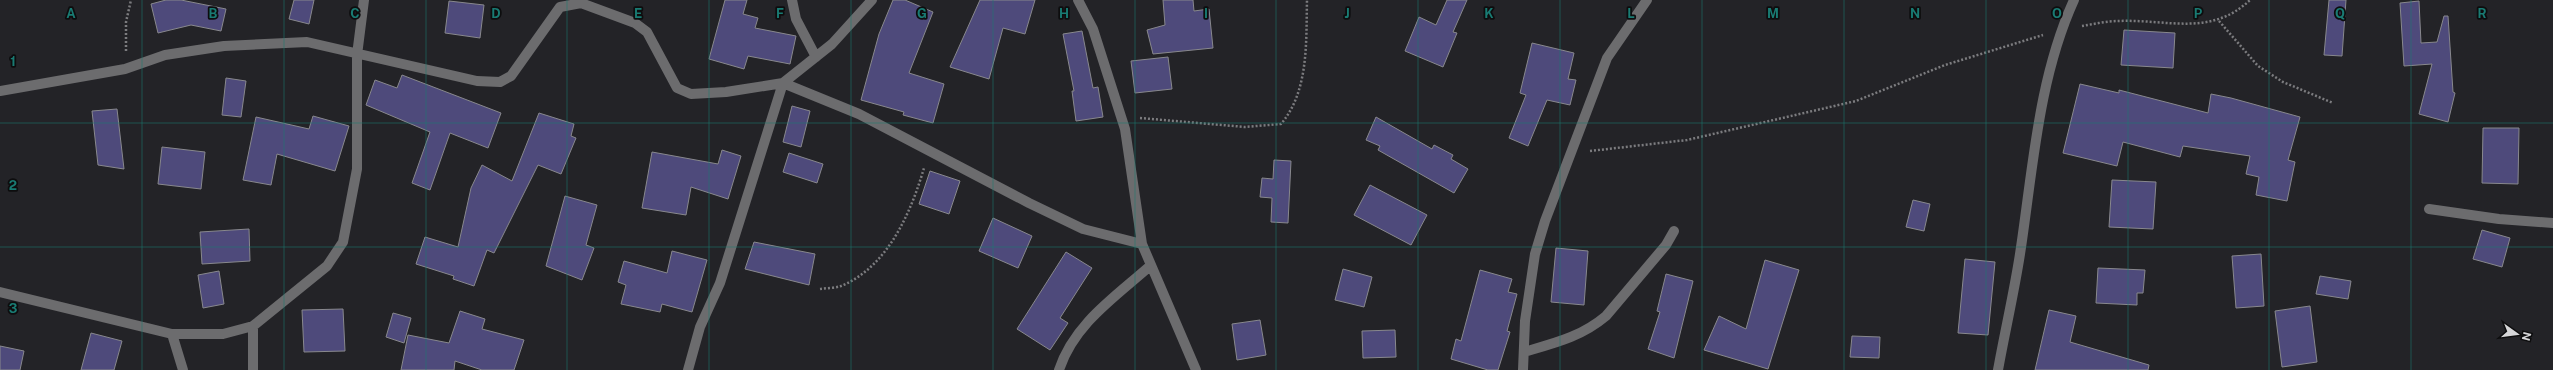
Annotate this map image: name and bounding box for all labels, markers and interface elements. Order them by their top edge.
text: A [66,6,76,21]
text: B [209,6,218,21]
text: C [350,6,360,21]
text: D [491,6,501,21]
text: E [634,6,642,21]
text: F [776,6,784,21]
text: G [917,6,927,21]
text: H [1059,6,1069,21]
text: I [1204,6,1208,21]
text: J [1344,6,1350,21]
text: K [1484,6,1494,21]
text: L [1627,6,1635,21]
text: M [1767,6,1779,21]
text: N [1910,6,1920,21]
text: O [2052,6,2062,21]
text: P [2194,6,2203,21]
text: Q [2335,6,2345,21]
text: R [2477,6,2487,21]
text: 1 [10,54,16,69]
text: 2 [9,178,17,193]
text: 3 [9,301,18,316]
north arrow [2497,314,2537,354]
text: N [2520,331,2534,342]

